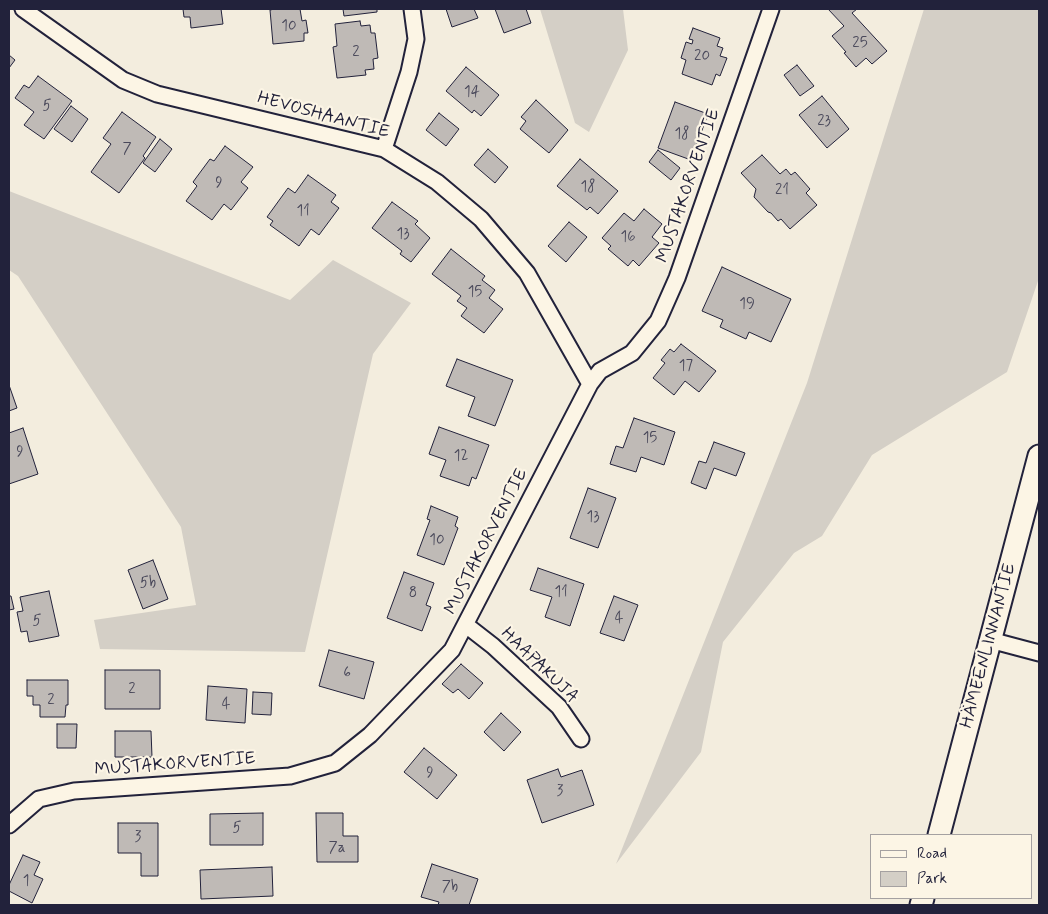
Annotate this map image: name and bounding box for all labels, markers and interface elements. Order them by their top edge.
house number: 10 [281,18,297,36]
house number: 25 [852,35,868,53]
house number: 2 [352,44,360,62]
house number: 20 [694,48,710,66]
house number: 14 [464,84,480,102]
street label: HEVOSHAANTIE [255,88,391,144]
house number: 5 [43,98,51,116]
street label: MUSTAKORVENTIE [653,106,725,266]
house number: 23 [817,113,831,131]
house number: 18 [675,126,689,144]
house number: 7 [122,141,132,159]
house number: 9 [215,175,223,193]
house number: 18 [581,179,595,197]
house number: 21 [775,182,789,200]
house number: 11 [296,203,310,221]
house number: 13 [396,226,410,244]
house number: 16 [621,229,635,247]
house number: 15 [468,284,482,302]
house number: 19 [739,296,755,314]
house number: 17 [679,358,693,376]
house number: 15 [643,430,657,448]
house number: 9 [16,444,24,462]
house number: 12 [454,448,468,466]
street label: MUSTAKORVENTIE [441,465,533,619]
house number: 13 [586,509,600,527]
house number: 10 [429,532,445,550]
street label: HÄMEENLINNANTIE [957,561,1021,731]
house number: 5b [140,575,156,593]
house number: 11 [554,584,568,602]
house number: 8 [409,585,417,603]
house number: 4 [615,610,623,628]
house number: 5 [33,613,41,631]
street label: HAAPAKUJA [496,624,582,708]
house number: 6 [343,665,351,683]
house number: 2 [128,681,136,699]
house number: 2 [47,692,55,710]
house number: 4 [222,696,230,714]
street label: MUSTAKORVENTIE [94,749,256,781]
house number: 9 [426,765,434,783]
house number: 3 [557,783,563,801]
house number: 5 [233,820,241,838]
house number: 3 [135,829,141,847]
legend [870,834,1033,899]
house number: 7a [329,840,345,858]
text: Road [917,844,947,864]
text: Park [917,869,947,889]
house number: 1 [23,873,29,891]
house number: 7b [442,879,458,897]

